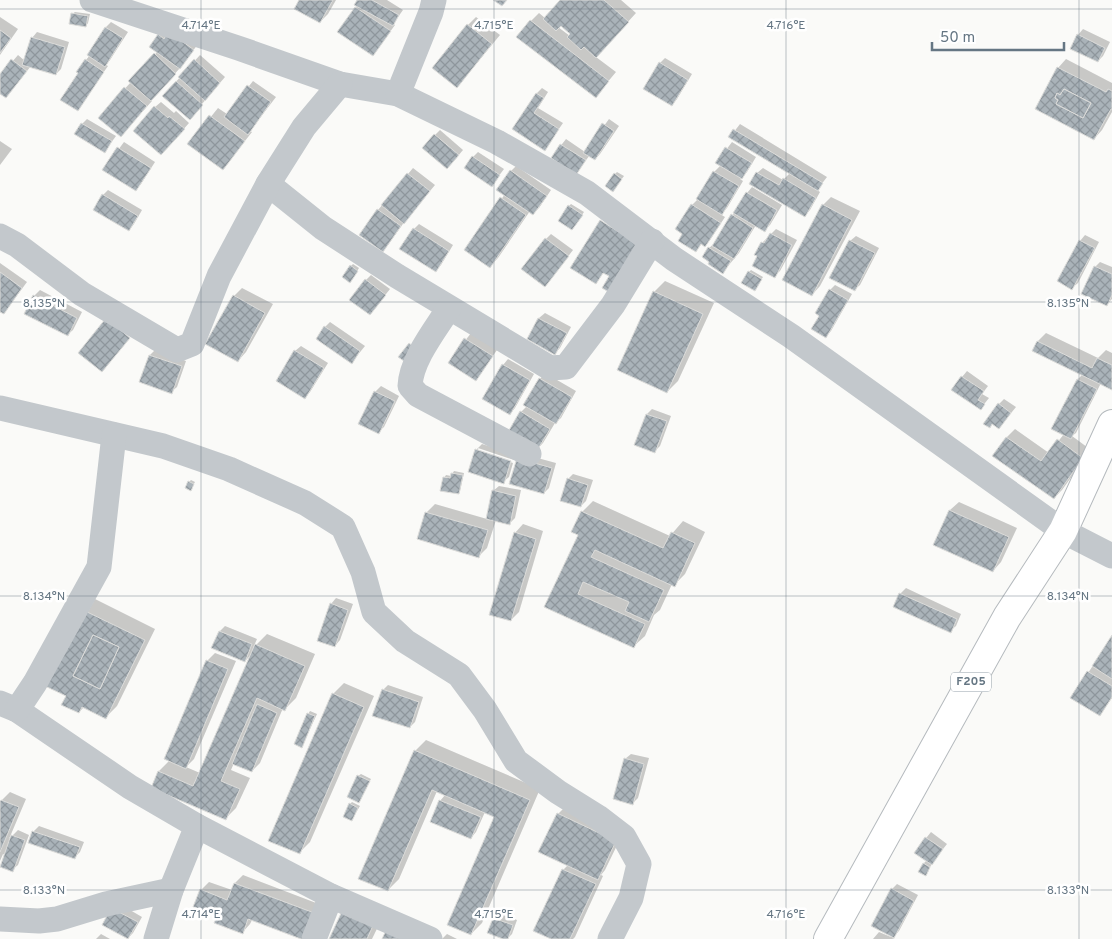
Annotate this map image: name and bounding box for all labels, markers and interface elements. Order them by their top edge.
text: 4.714°E [181,18,221,34]
text: 4.715°E [474,18,514,34]
text: 4.716°E [766,18,806,34]
scale bar [932,20,1064,52]
text: 50 m [940,29,975,48]
text: 8.135°N [23,296,65,312]
text: 8.135°N [1047,296,1089,312]
text: 8.134°N [23,589,65,605]
text: 8.134°N [1047,589,1089,605]
road number: F205 [951,672,991,692]
text: 8.133°N [23,883,65,899]
text: 8.133°N [1047,883,1089,899]
text: 4.714°E [181,907,221,923]
text: 4.715°E [474,907,514,923]
text: 4.716°E [766,907,806,923]

